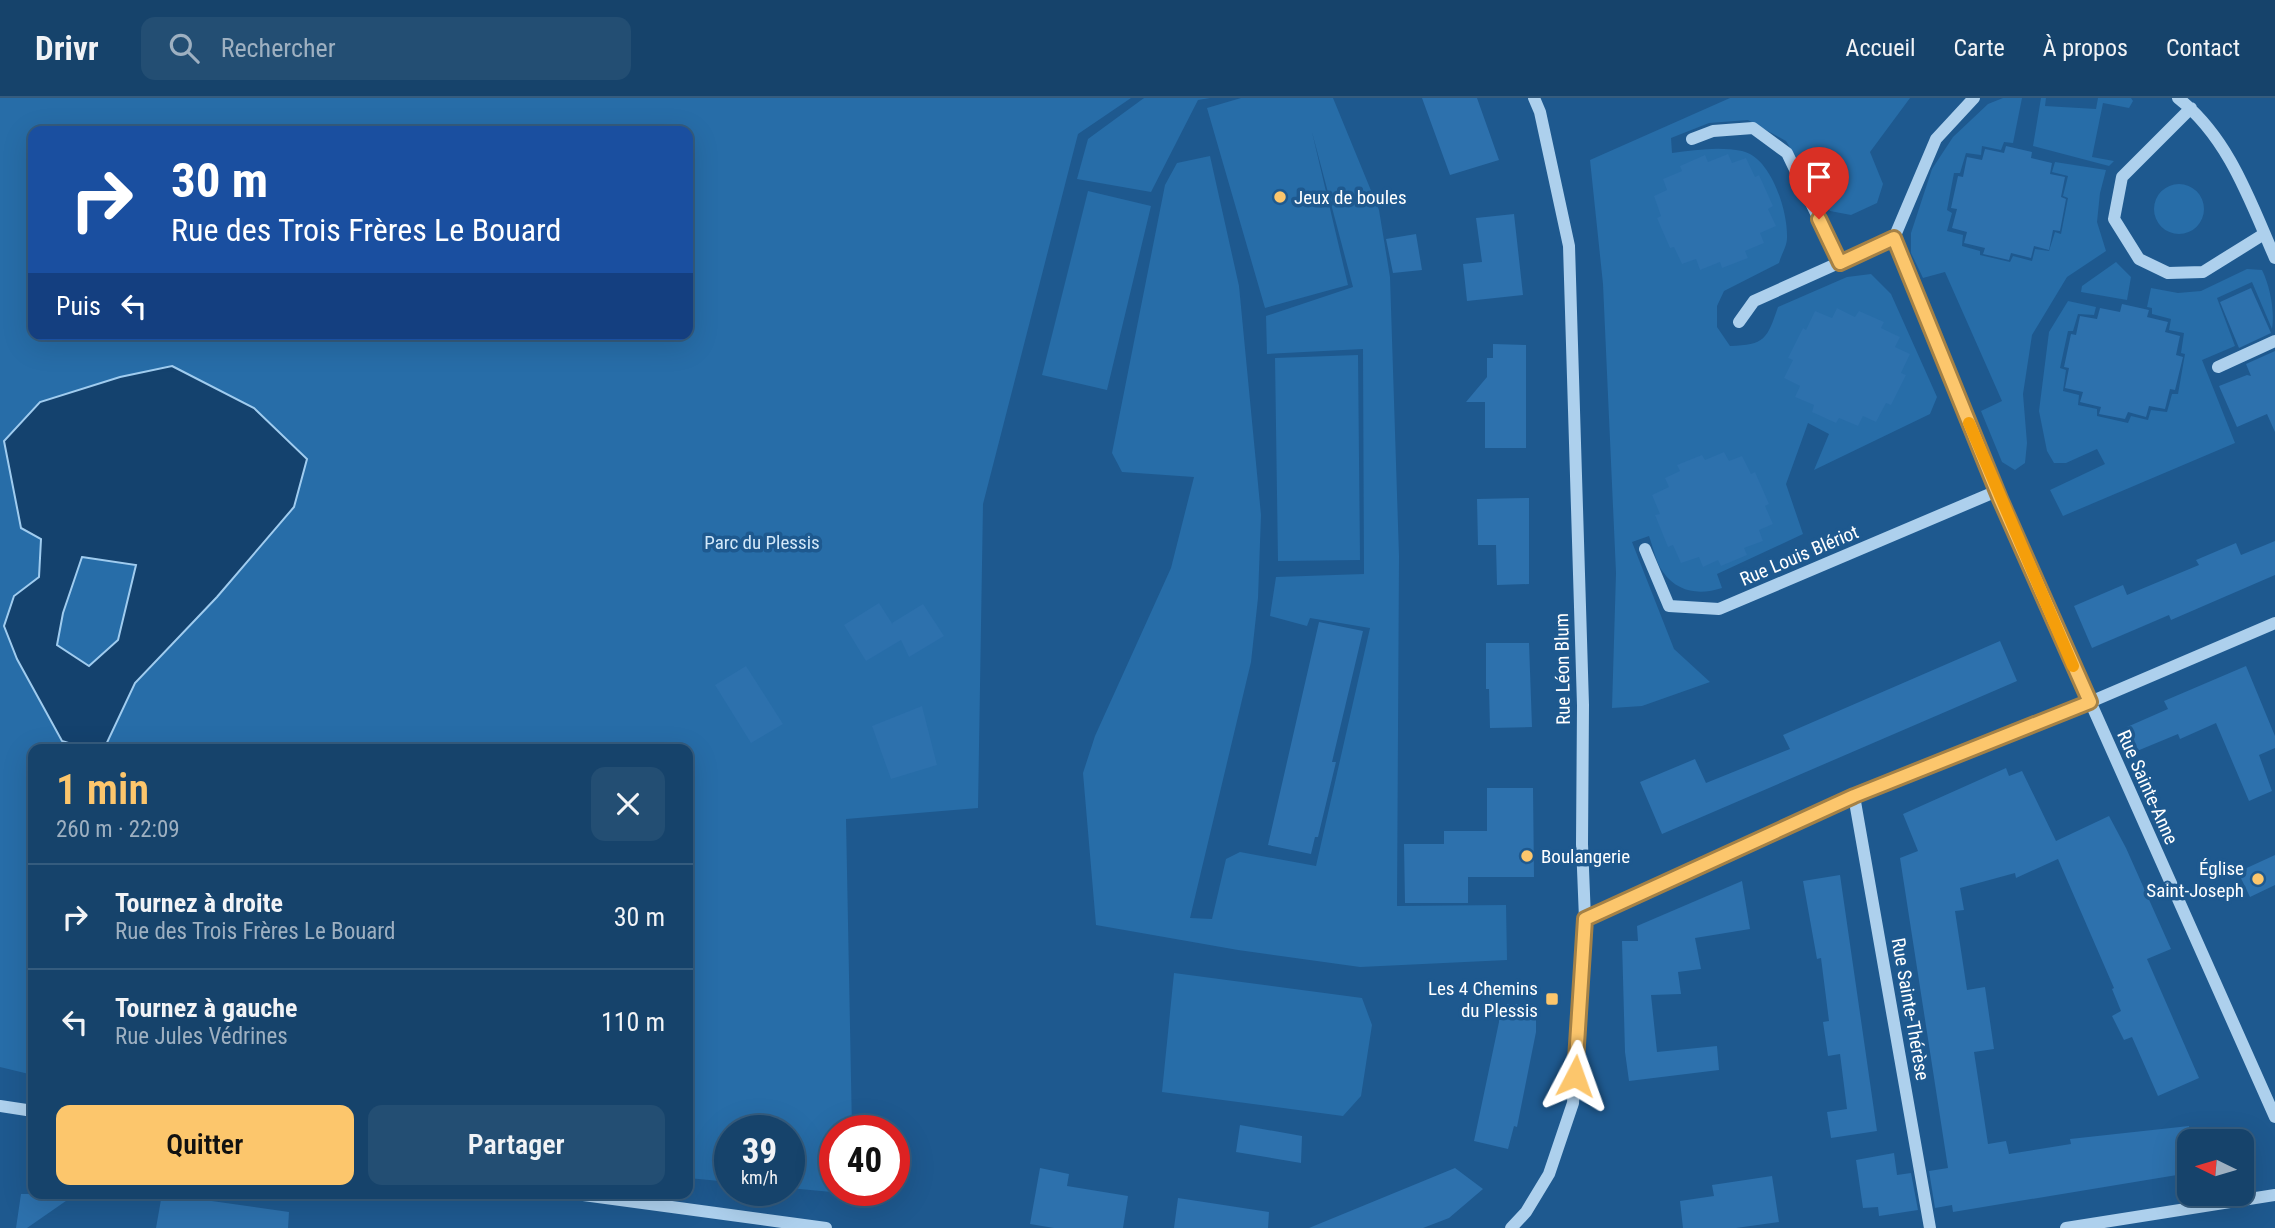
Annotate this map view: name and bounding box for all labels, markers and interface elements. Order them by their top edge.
search box [141,17,631,80]
text: Drivr [35,29,99,68]
icon: search [165,29,203,67]
text: Rechercher [221,33,336,63]
text: Accueil [1846,34,1915,62]
text: Carte [1953,34,2005,62]
text: À propos [2043,34,2128,62]
text: Contact [2166,34,2240,62]
pin [1789,147,1849,219]
text: 30 m [171,152,268,209]
icon: right [56,154,147,245]
icon: arrive [1800,158,1838,196]
place label: Jeux de boules [1294,186,1407,209]
marker: Jeux de boules [1272,189,1288,205]
text: Rue des Trois Frères Le Bouard [171,211,561,249]
icon: left [115,287,153,325]
text: Puis [56,291,101,321]
street label: Rue Louis Blériot [1736,520,1862,591]
park label: Parc du Plessis [704,531,820,554]
street label: Rue Léon Blum [1550,613,1575,725]
street label: Rue Sainte-Anne [2112,727,2183,848]
text: 1 min [56,765,149,814]
button: close [591,767,665,841]
text: 260 m · 22:09 [56,816,180,843]
place label: Boulangerie [1541,845,1630,868]
marker: Boulangerie [1519,848,1535,864]
place label: Église Saint-Joseph [2146,857,2244,902]
marker: Église Saint-Joseph [2250,871,2266,887]
text: Tournez à droite [115,888,283,918]
icon: right [56,898,94,936]
text: 30 m [614,902,665,932]
text: Rue des Trois Frères Le Bouard [115,918,396,945]
street label: Rue Sainte-Thérèse [1887,936,1934,1082]
place label: Les 4 Chemins du Plessis [1428,977,1538,1022]
marker: Les 4 Chemins du Plessis [1544,991,1560,1007]
text: Tournez à gauche [115,993,297,1023]
icon: left [56,1003,94,1041]
text: 110 m [601,1007,665,1037]
text: Rue Jules Védrines [115,1023,288,1050]
position arrow [1538,1039,1612,1113]
button: Quitter [56,1105,354,1185]
button: Partager [368,1105,665,1185]
speed limit sign: 40 [819,1115,910,1206]
north arrow [2177,1129,2254,1206]
map controls [2177,1129,2254,1206]
text: 39 [742,1131,777,1172]
text: km/h [741,1167,778,1188]

